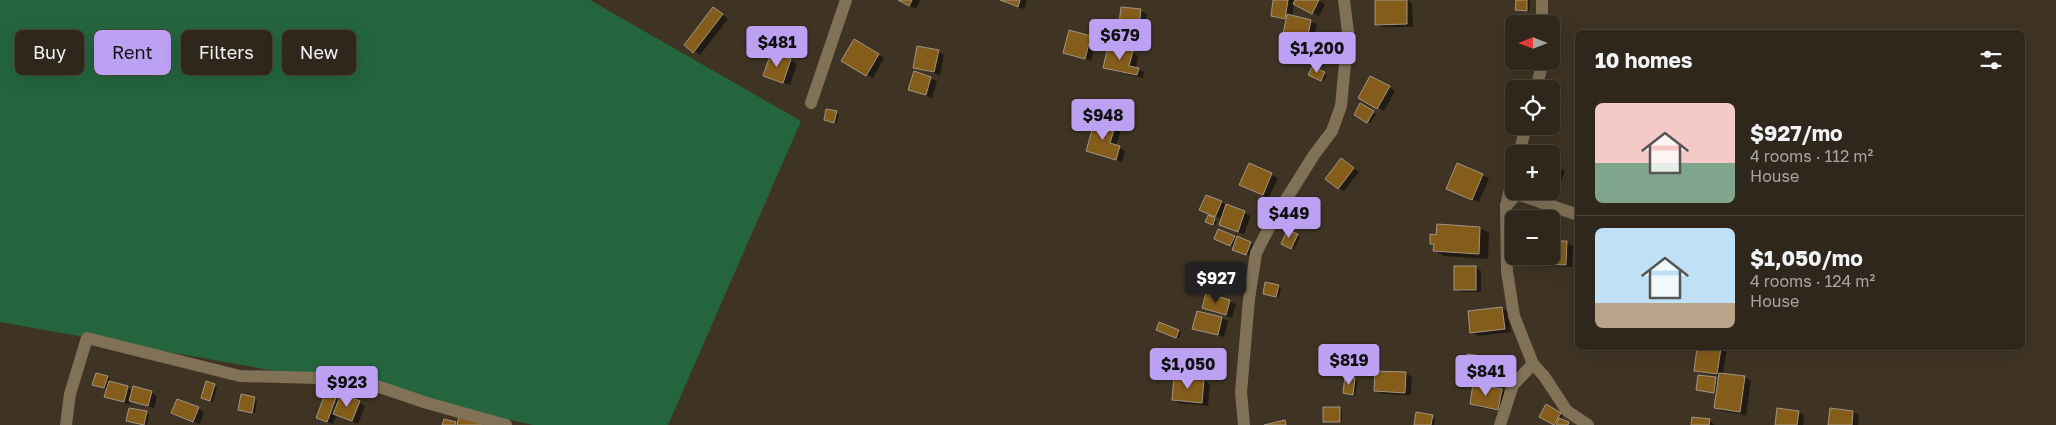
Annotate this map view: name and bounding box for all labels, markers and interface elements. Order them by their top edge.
north arrow [1505,15,1560,70]
map controls [1505,15,1560,265]
pin: $679 [1090,18,1150,61]
text: $679 [1100,25,1140,45]
pin: $481 [747,26,807,68]
chip: Buy [15,30,84,75]
chip: Rent [94,30,171,75]
chip: Filters [181,30,272,75]
chip: New [282,30,356,75]
text: $481 [757,32,797,52]
pin: $1,200 [1276,32,1358,74]
text: $1,200 [1290,38,1344,58]
icon: filters [1977,46,2005,74]
text: 10 homes [1595,47,1693,73]
button: locate [1505,80,1560,135]
pin: $948 [1073,98,1133,141]
text: $948 [1082,105,1124,125]
text: $927/mo [1750,120,1843,146]
icon: home [1635,123,1695,183]
button: + [1505,145,1560,200]
text: 4 rooms · 112 m² [1750,146,1873,166]
text: House [1750,166,1799,186]
pin: $449 [1259,196,1319,239]
text: $449 [1269,203,1309,223]
button: − [1505,210,1560,265]
text: $1,050/mo [1750,245,1863,271]
icon: home [1635,248,1695,308]
pin: $927 [1186,262,1246,304]
text: $927 [1196,268,1236,288]
text: 4 rooms · 124 m² [1750,271,1875,291]
text: House [1750,291,1799,311]
pin: $819 [1319,344,1379,386]
pin: $1,050 [1147,348,1229,390]
text: $819 [1329,350,1369,370]
text: $1,050 [1161,354,1215,374]
pin: $841 [1456,354,1516,397]
text: $841 [1466,361,1506,381]
pin: $923 [317,366,377,408]
text: $923 [327,372,367,392]

